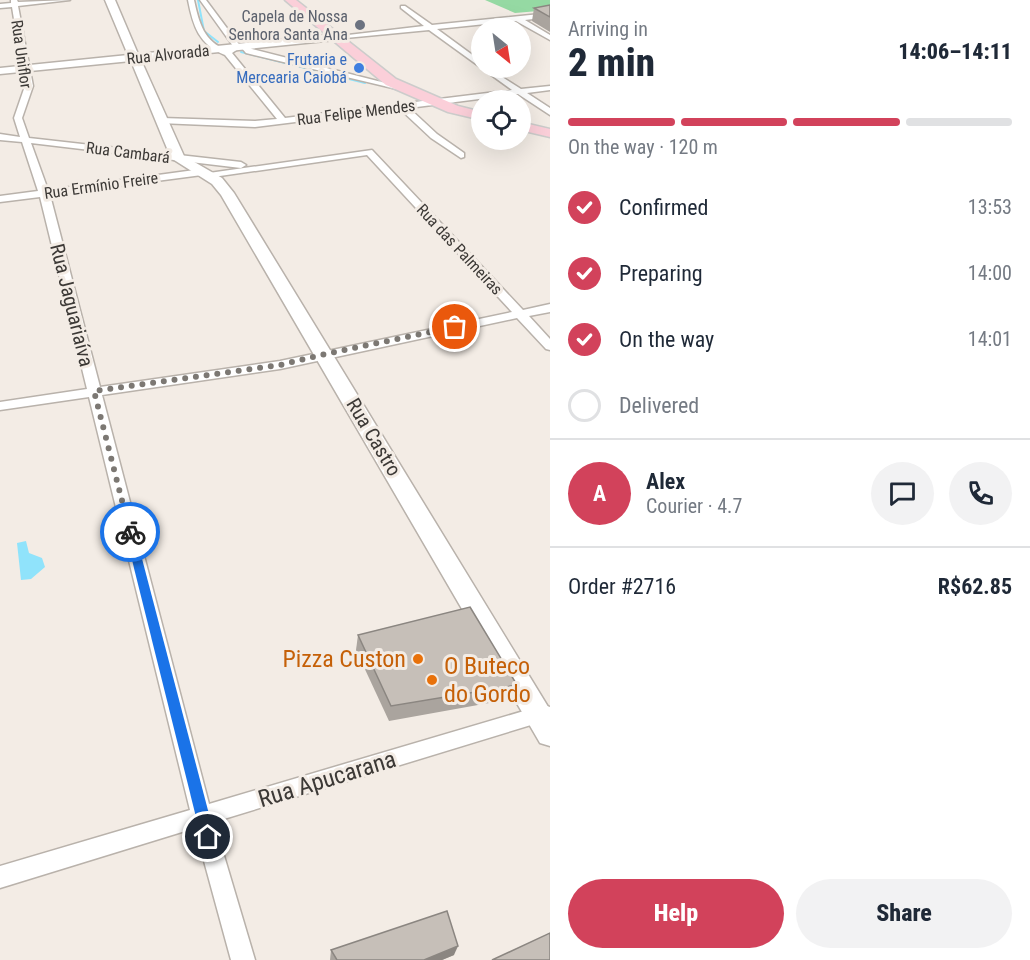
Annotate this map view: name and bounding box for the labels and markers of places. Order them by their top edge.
place label: Capela de Nossa Senhora Santa Ana [228,7,348,44]
marker: Capela de Nossa Senhora Santa Ana [353,18,367,32]
place label: Frutaria e Mercearia Caiobá [236,50,347,87]
marker: Frutaria e Mercearia Caiobá [352,61,366,75]
pin [429,301,480,352]
place label: Pizza Custon [282,645,406,673]
marker: Pizza Custon [411,652,425,666]
place label: O Buteco do Gordo [444,652,531,708]
marker: O Buteco do Gordo [425,673,439,687]
pin [182,811,233,862]

